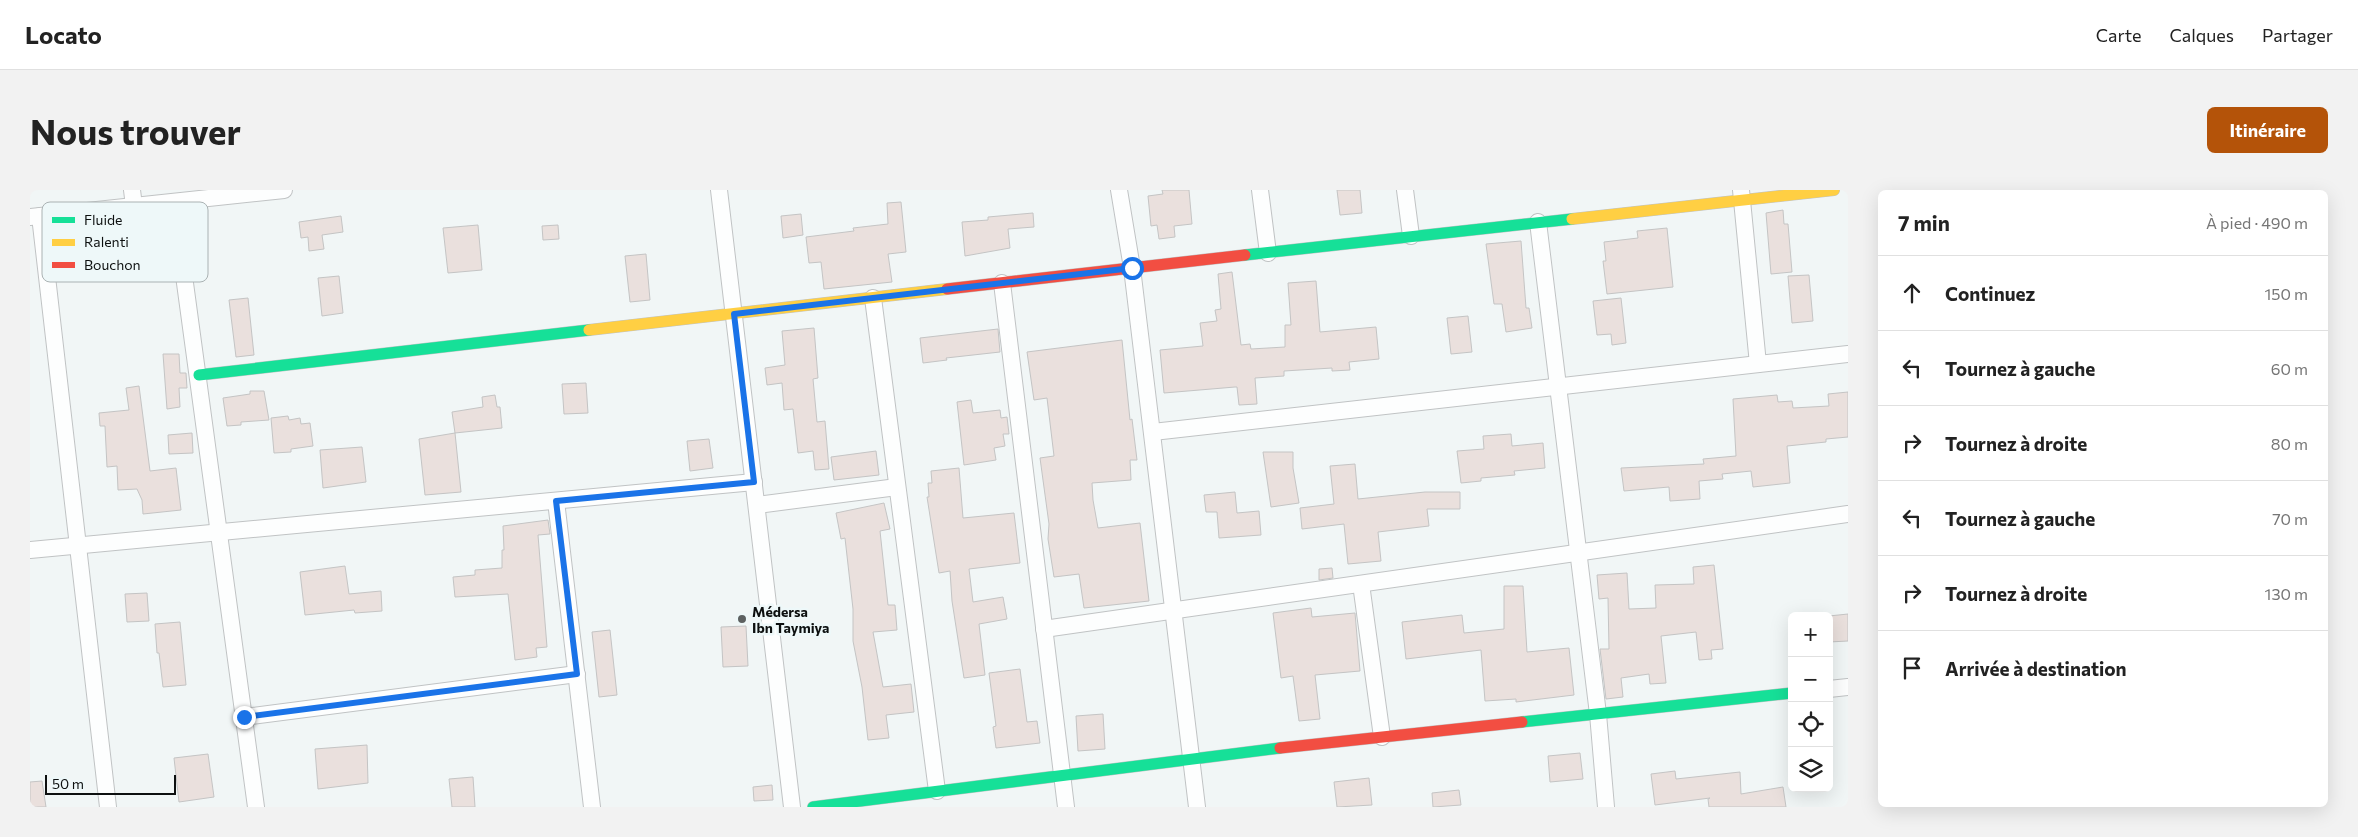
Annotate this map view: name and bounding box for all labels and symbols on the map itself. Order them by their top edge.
legend [42,202,208,282]
text: Fluide [84,211,122,228]
text: Ralenti [84,233,129,250]
text: Bouchon [84,256,141,273]
route start [1121,257,1144,280]
place label: Médersa Ibn Taymiya [752,603,829,636]
marker: Médersa Ibn Taymiya [736,613,748,625]
route end [233,706,256,729]
scale bar [45,772,176,795]

